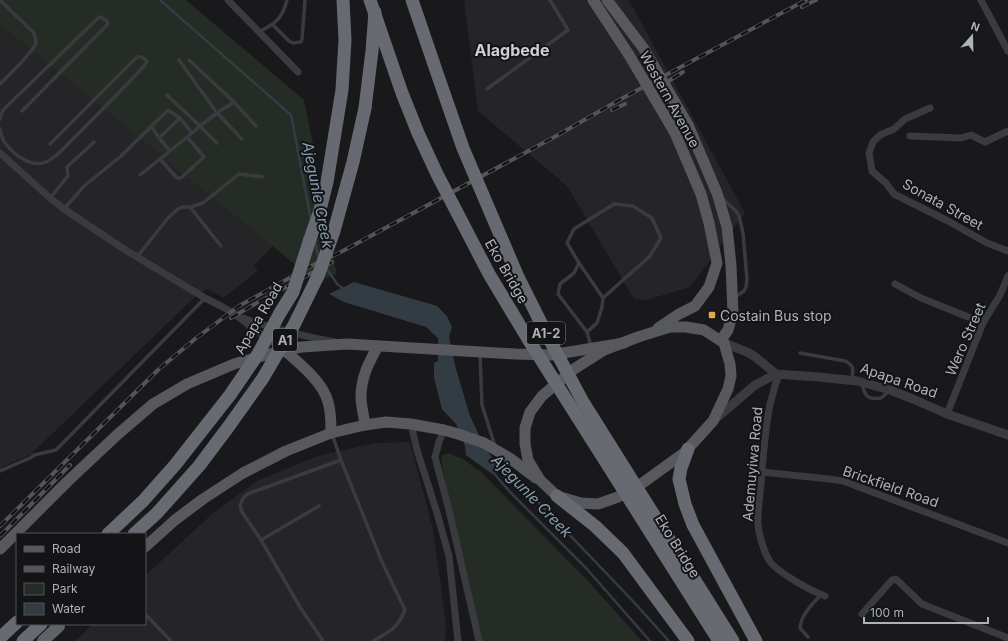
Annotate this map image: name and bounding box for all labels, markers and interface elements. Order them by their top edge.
north arrow [952,16,992,56]
text: N [969,19,982,35]
district label: Alagbede [475,40,549,60]
street label: Western Avenue [636,48,704,150]
water label: Ajegunle Creek [298,139,338,251]
street label: Sonata Street [900,175,987,233]
street label: Eko Bridge [482,236,532,306]
street label: Apapa Road [231,279,285,357]
street label: Wero Street [941,299,989,378]
place label: Costain Bus stop [720,307,832,324]
marker: Costain Bus stop [707,310,717,320]
road number: A1-2 [527,322,565,344]
road number: A1 [273,329,297,351]
street label: Apapa Road [858,359,940,401]
street label: Ademuyiwa Road [739,406,765,522]
water label: Ajegunle Creek [487,450,577,542]
street label: Brickfield Road [841,462,941,510]
street label: Eko Bridge [652,511,704,581]
legend [16,533,146,625]
text: Road [52,541,81,556]
text: Railway [52,561,96,576]
text: Park [52,581,78,596]
scale bar [864,599,988,625]
text: Water [52,601,86,616]
text: 100 m [870,605,904,620]

